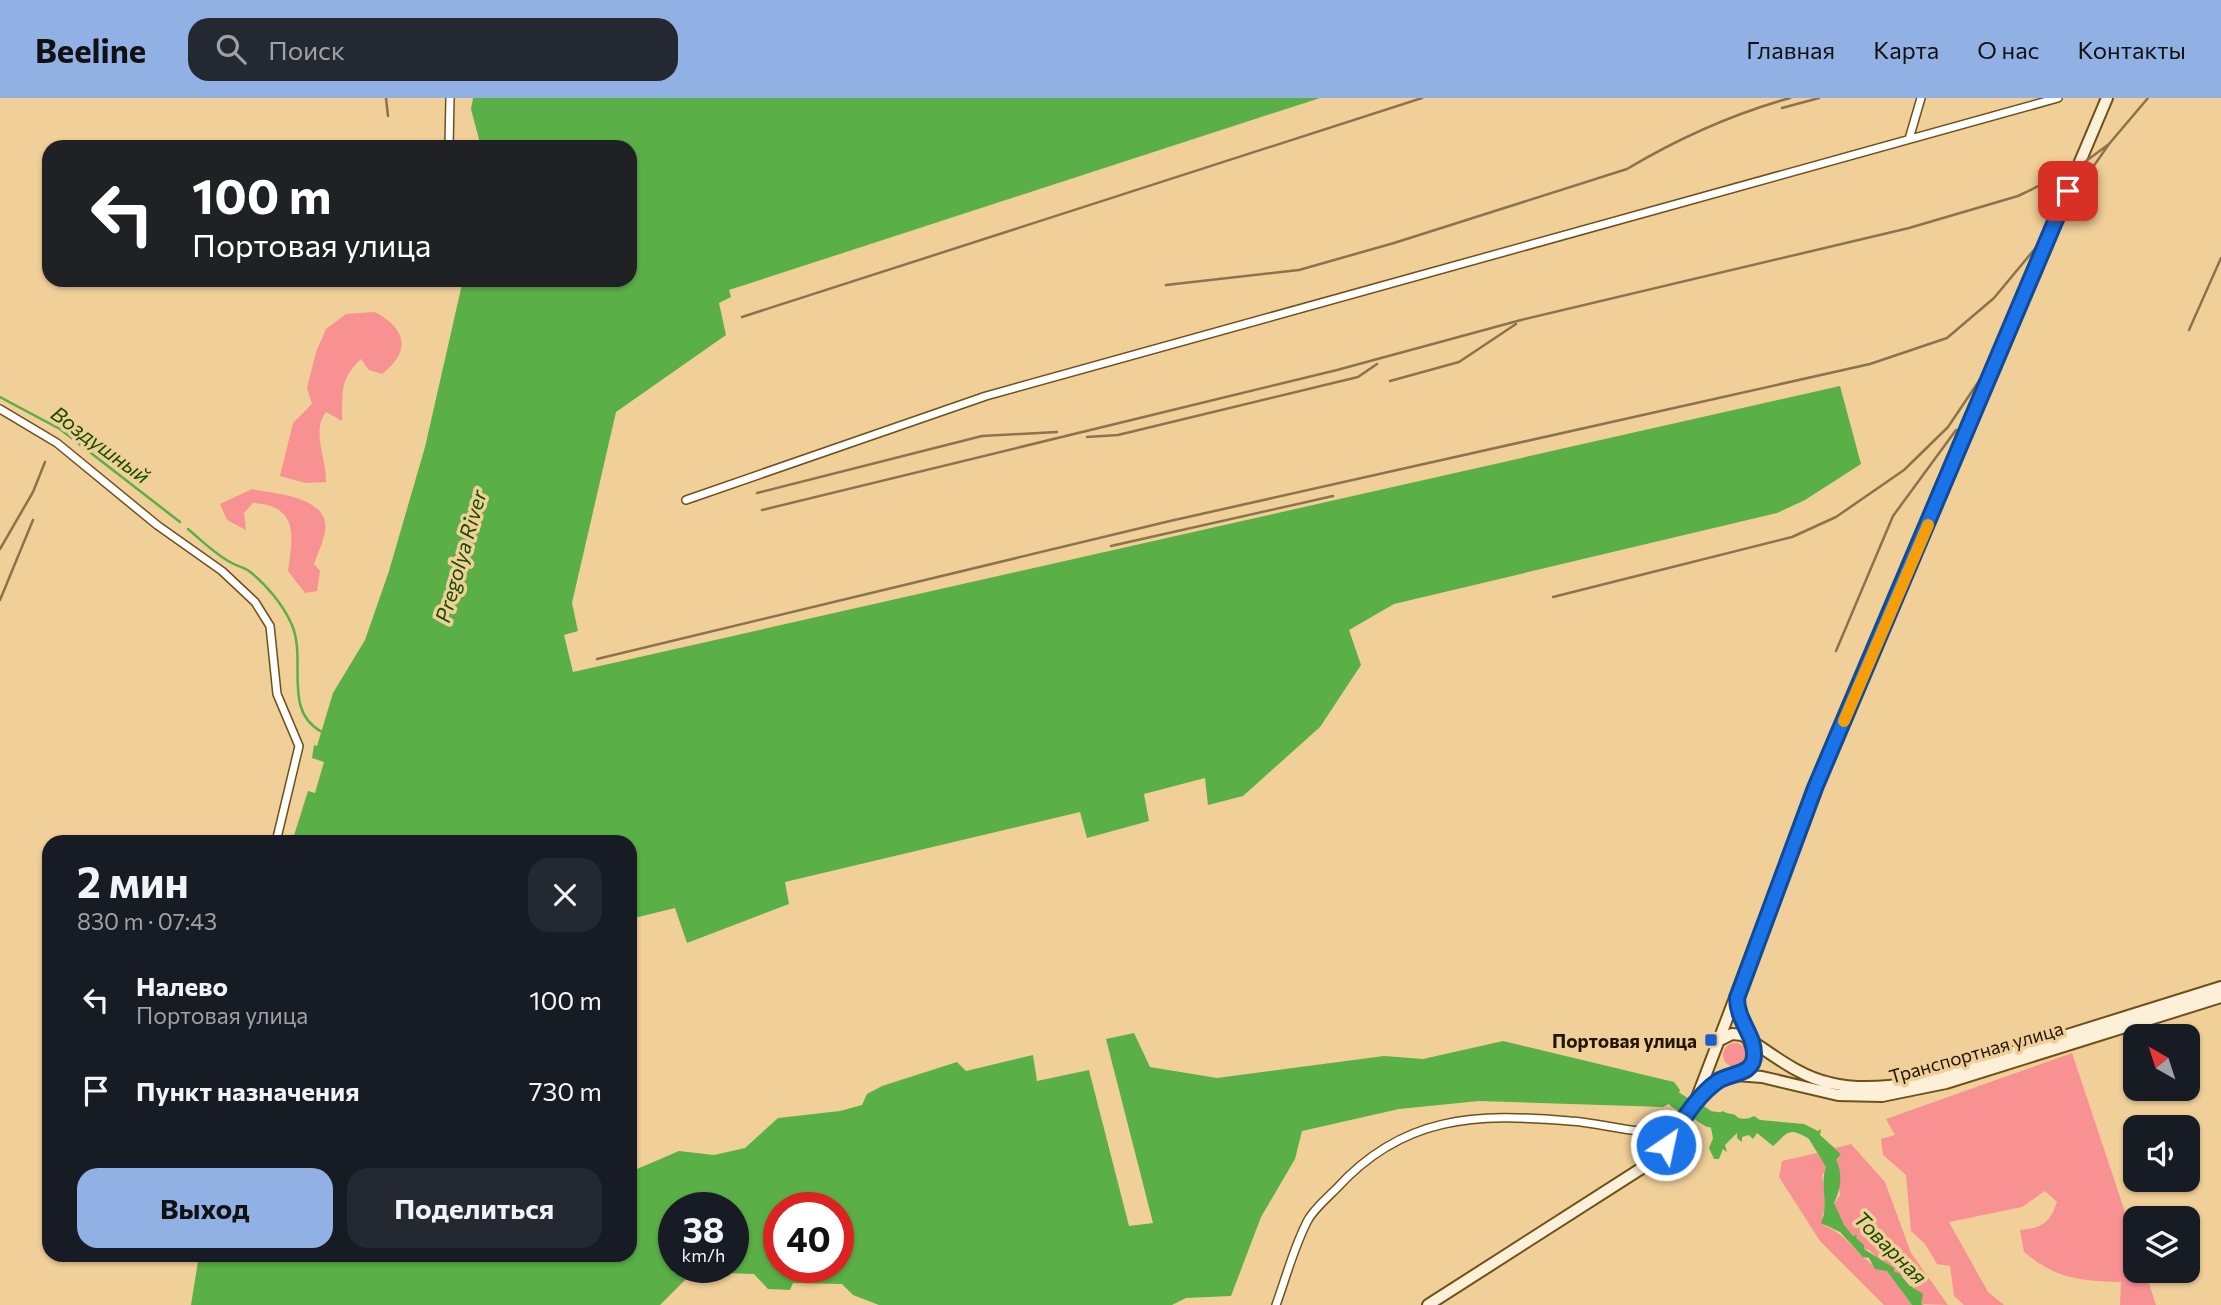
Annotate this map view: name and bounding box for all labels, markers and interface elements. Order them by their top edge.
search box [188,18,678,81]
text: Beeline [35,29,146,70]
icon: search [212,30,250,68]
text: Поиск [268,34,345,65]
text: Главная [1746,35,1835,64]
text: Карта [1873,35,1939,64]
text: О нас [1977,35,2039,64]
text: Контакты [2077,35,2186,64]
pin [2038,161,2098,221]
text: 100 m [192,164,331,224]
icon: left [77,168,168,259]
icon: arrive [2049,172,2087,210]
text: Портовая улица [192,224,431,264]
water label: Воздушный [47,400,155,488]
water label: Pregolya River [429,486,491,625]
text: 2 мин [77,855,189,907]
button: close [528,858,602,932]
text: 830 m · 07:43 [77,907,217,935]
text: Налево [136,970,228,1001]
icon: left [77,981,115,1019]
text: 100 m [529,984,602,1015]
text: Портовая улица [136,1001,308,1029]
street label: Транспортная улица [1886,1016,2066,1088]
north arrow [2123,1024,2200,1101]
map controls [2123,1024,2200,1283]
place label: Портовая улица [1552,1029,1697,1052]
marker: Портовая улица [1703,1032,1719,1048]
icon: arrive [77,1072,115,1110]
text: Пункт назначения [136,1075,360,1106]
text: 730 m [529,1075,602,1106]
position arrow [1629,1108,1703,1182]
button: sound [2123,1115,2200,1192]
button: Выход [77,1168,333,1248]
button: Поделиться [347,1168,602,1248]
speed limit sign: 40 [763,1192,854,1283]
water label: Товарная [1849,1205,1933,1289]
button: layers [2123,1206,2200,1283]
text: 38 [682,1207,725,1250]
text: km/h [682,1244,725,1266]

